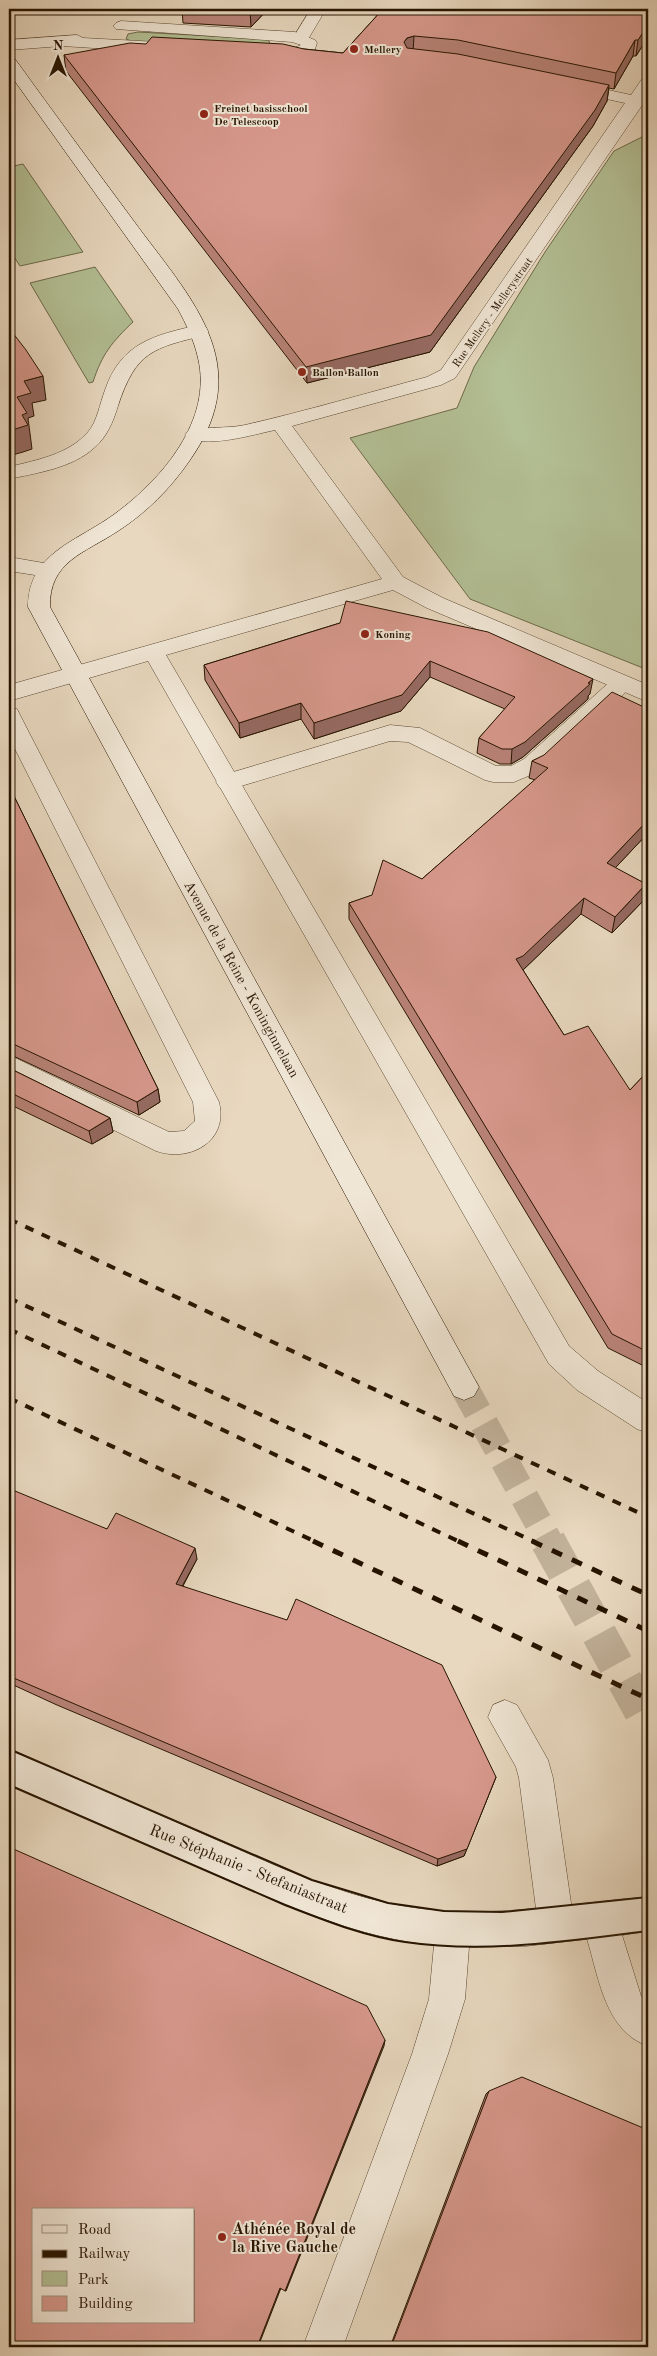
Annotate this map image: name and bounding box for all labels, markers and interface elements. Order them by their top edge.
north arrow [32,32,82,82]
text: N [53,39,64,53]
marker: Mellery [348,43,360,55]
place label: Mellery [364,45,402,56]
place label: Freinet basisschool De Telescoop [214,104,308,128]
marker: Freinet basisschool De Telescoop [198,108,210,120]
street label: Rue Mellery - Mellerystraat [451,256,535,370]
marker: Ballon Ballon [296,366,308,378]
place label: Ballon Ballon [312,368,379,379]
marker: Koning [359,628,371,640]
place label: Koning [375,630,411,641]
street label: Avenue de la Reine - Koninginnelaan [181,879,301,1081]
street label: Rue Stéphanie - Stefaniastraat [147,1823,350,1917]
legend [32,2208,195,2324]
place label: Athénée Royal de la Rive Gauche [232,2222,356,2256]
text: Road [78,2223,112,2238]
marker: Athénée Royal de la Rive Gauche [216,2231,228,2243]
text: Railway [78,2247,131,2262]
text: Park [78,2273,109,2288]
text: Building [78,2297,133,2312]

